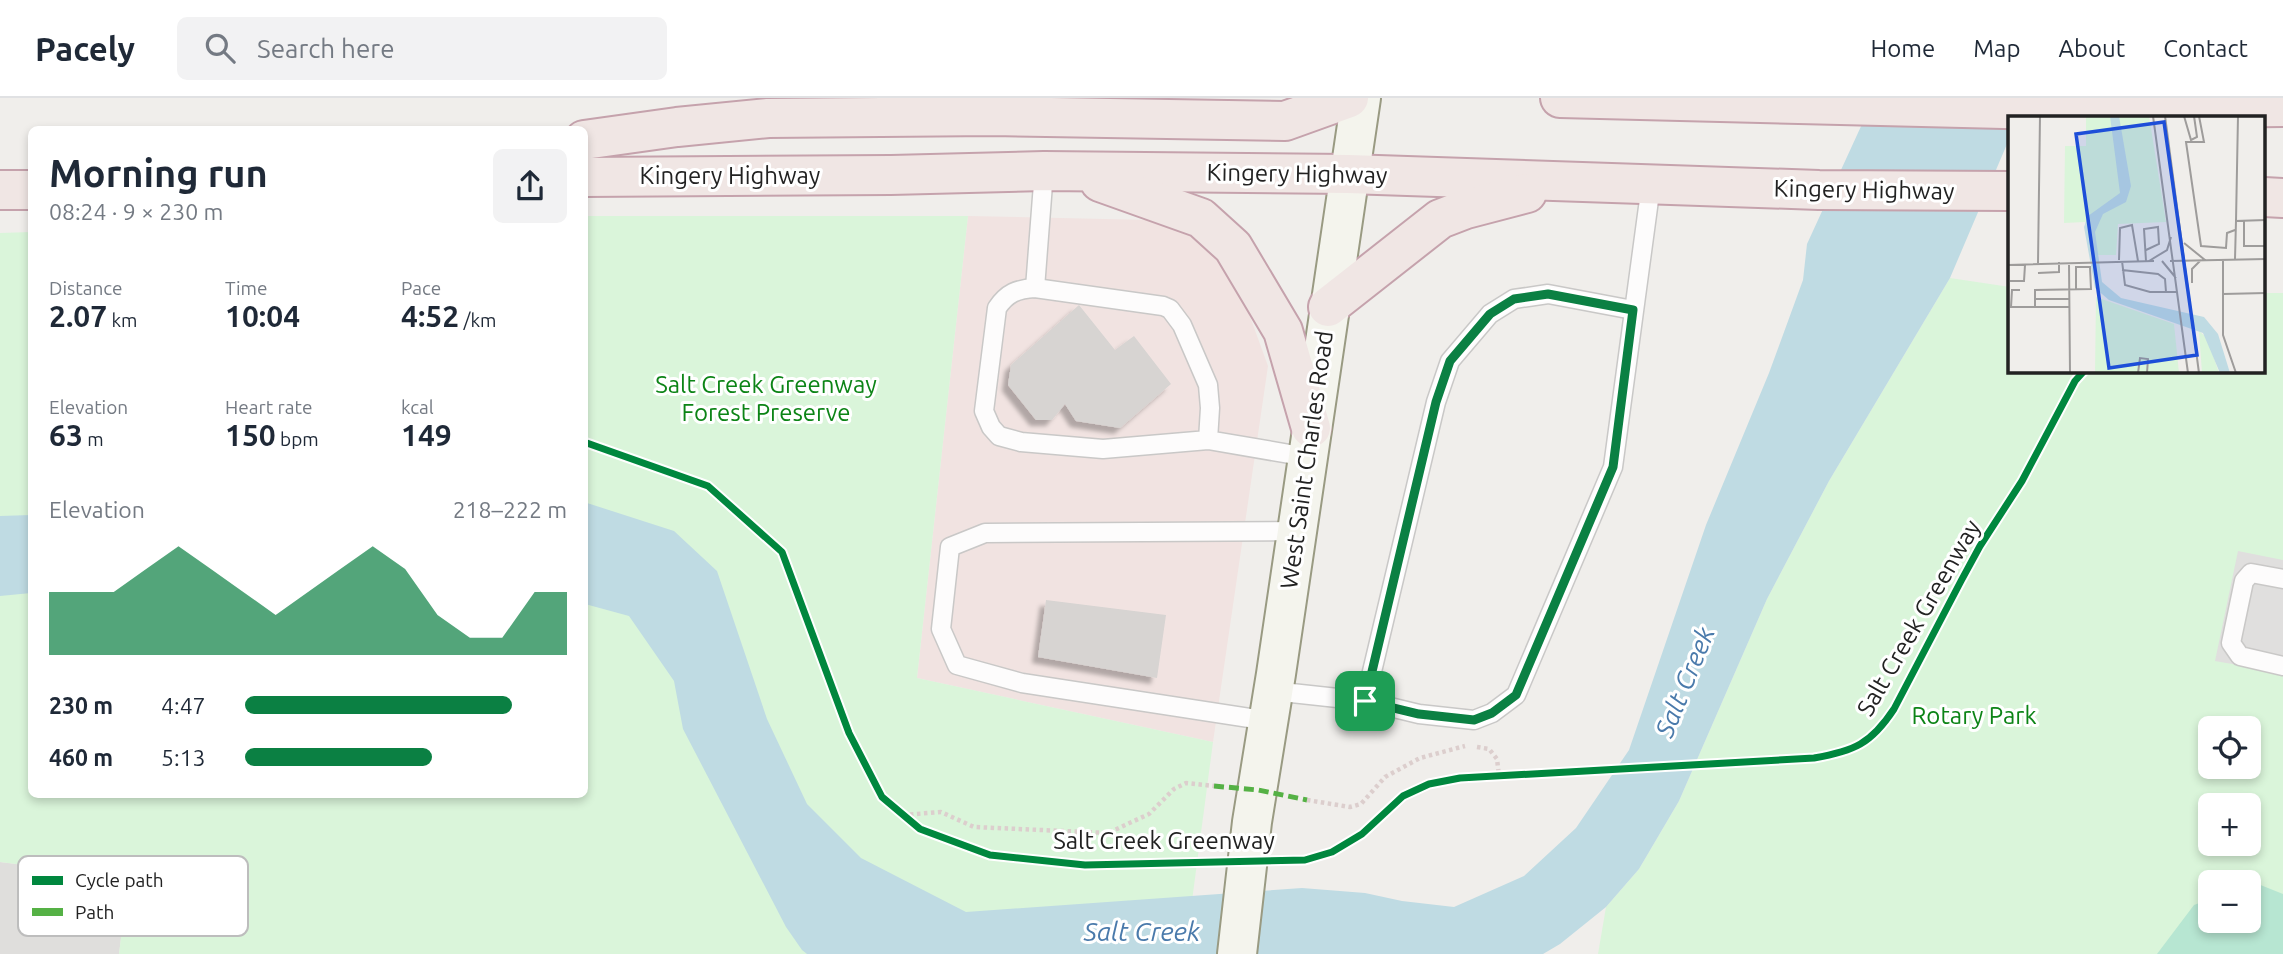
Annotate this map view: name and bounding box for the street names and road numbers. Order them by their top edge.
street label: Kingery Highway [1206,158,1388,189]
street label: Kingery Highway [640,162,821,189]
street label: Kingery Highway [1773,174,1955,205]
street label: West Saint Charles Road [1275,329,1338,591]
street label: Salt Creek Greenway [1851,515,1986,720]
street label: Salt Creek Greenway [1053,827,1275,854]

